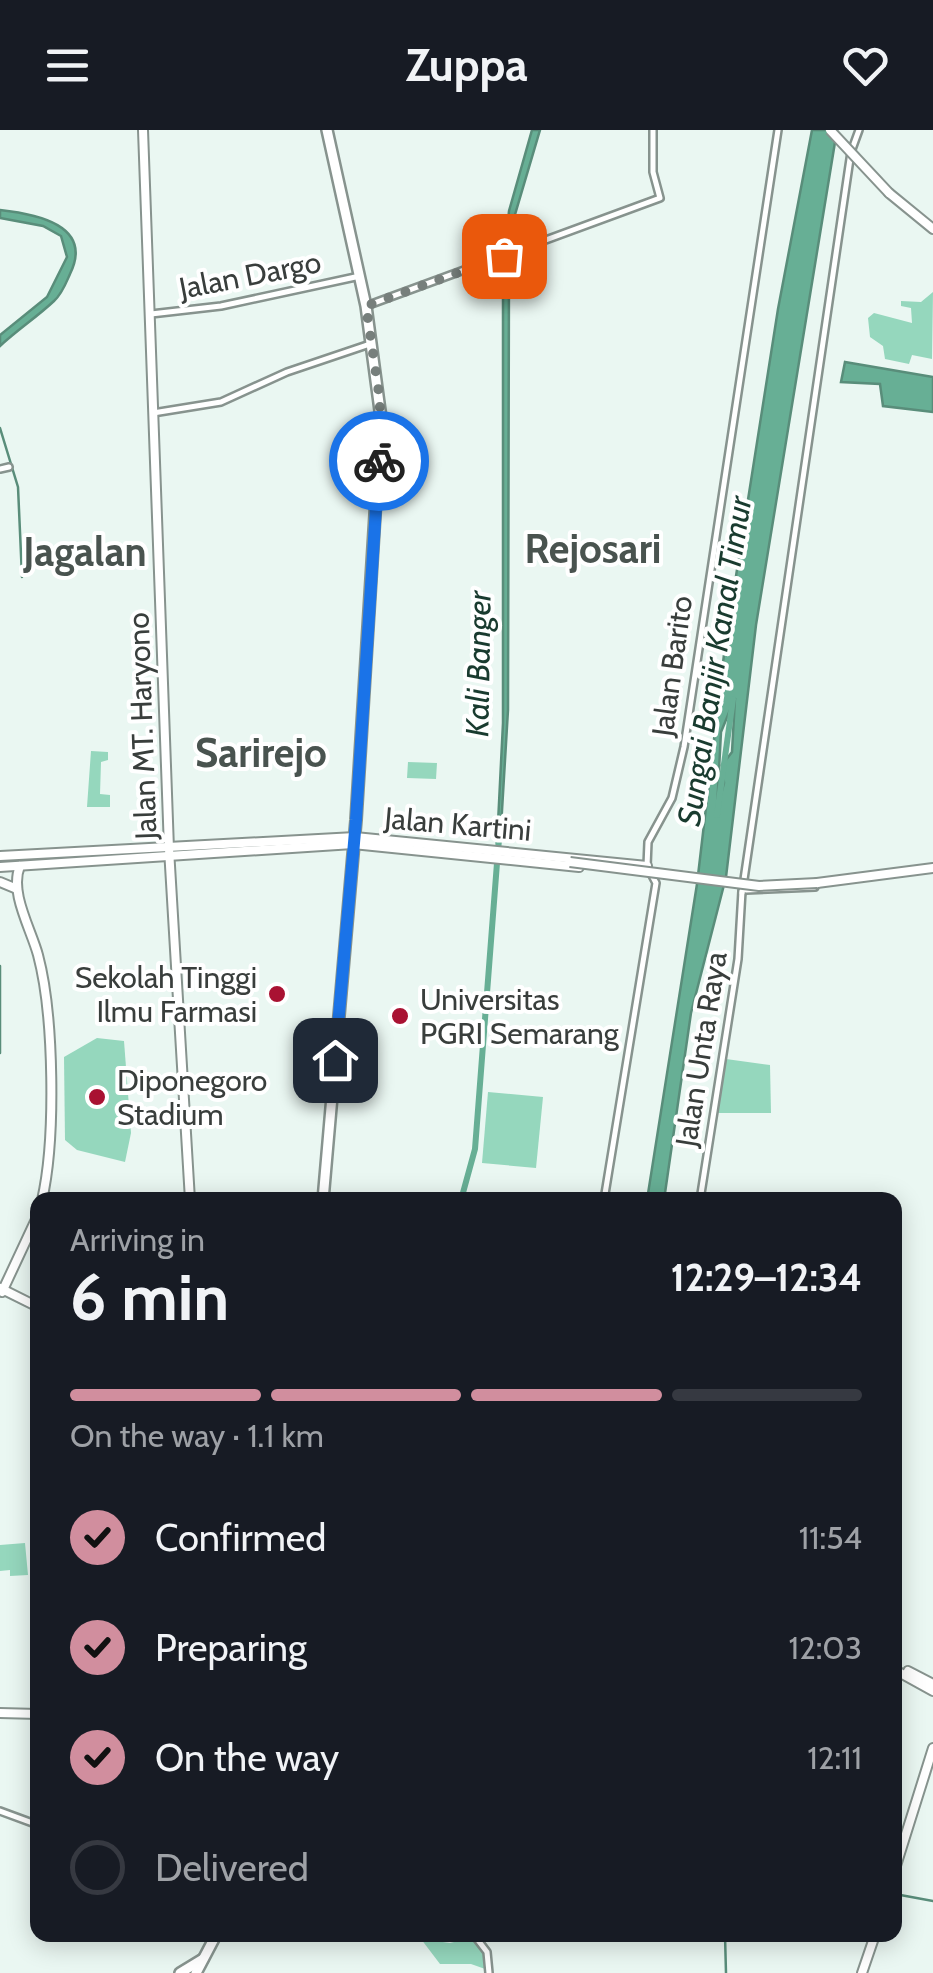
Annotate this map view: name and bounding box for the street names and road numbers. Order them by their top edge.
street label: Jalan Dargo [175,243,324,307]
street label: Jalan Barito [644,593,700,740]
street label: Jalan MT. Haryono [120,612,164,841]
street label: Jalan Kartini [382,799,533,849]
street label: Jalan Unta Raya [667,948,735,1150]

